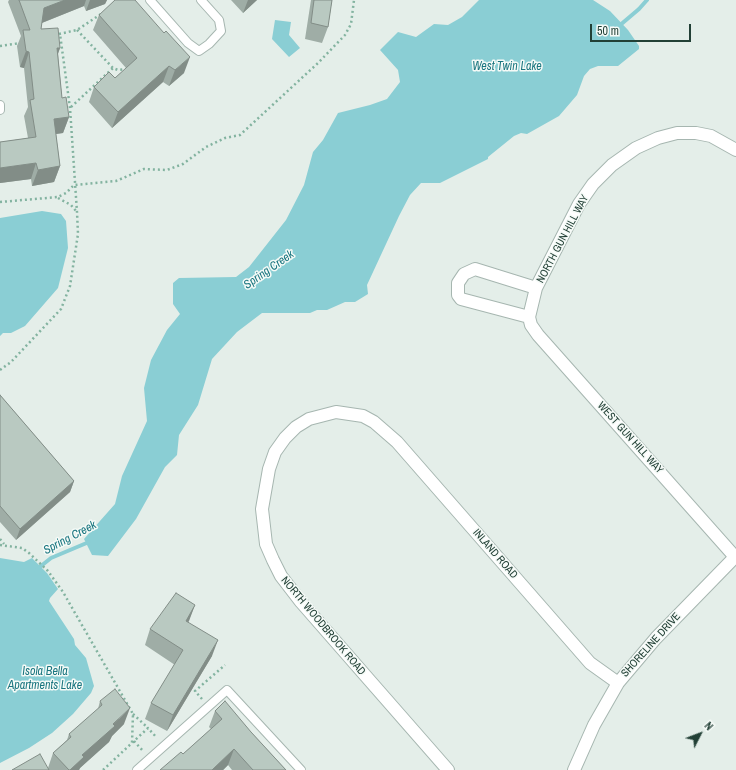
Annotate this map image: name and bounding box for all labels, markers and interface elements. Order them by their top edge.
scale bar [592,16,693,42]
text: 50 m [597,23,619,39]
water label: West Twin Lake [472,60,542,74]
street label: NORTH GUN HILL WAY [534,193,592,285]
water label: Spring Creek [241,247,297,293]
street label: WEST GUN HILL WAY [594,399,666,477]
water label: Spring Creek [41,518,99,558]
street label: INLAND ROAD [470,526,520,582]
street label: NORTH WOODBROOK ROAD [278,574,368,678]
street label: SHORELINE DRIVE [619,610,683,680]
water label: Isola Bella Apartments Lake [8,665,82,693]
north arrow [680,714,720,754]
text: N [702,719,716,733]

